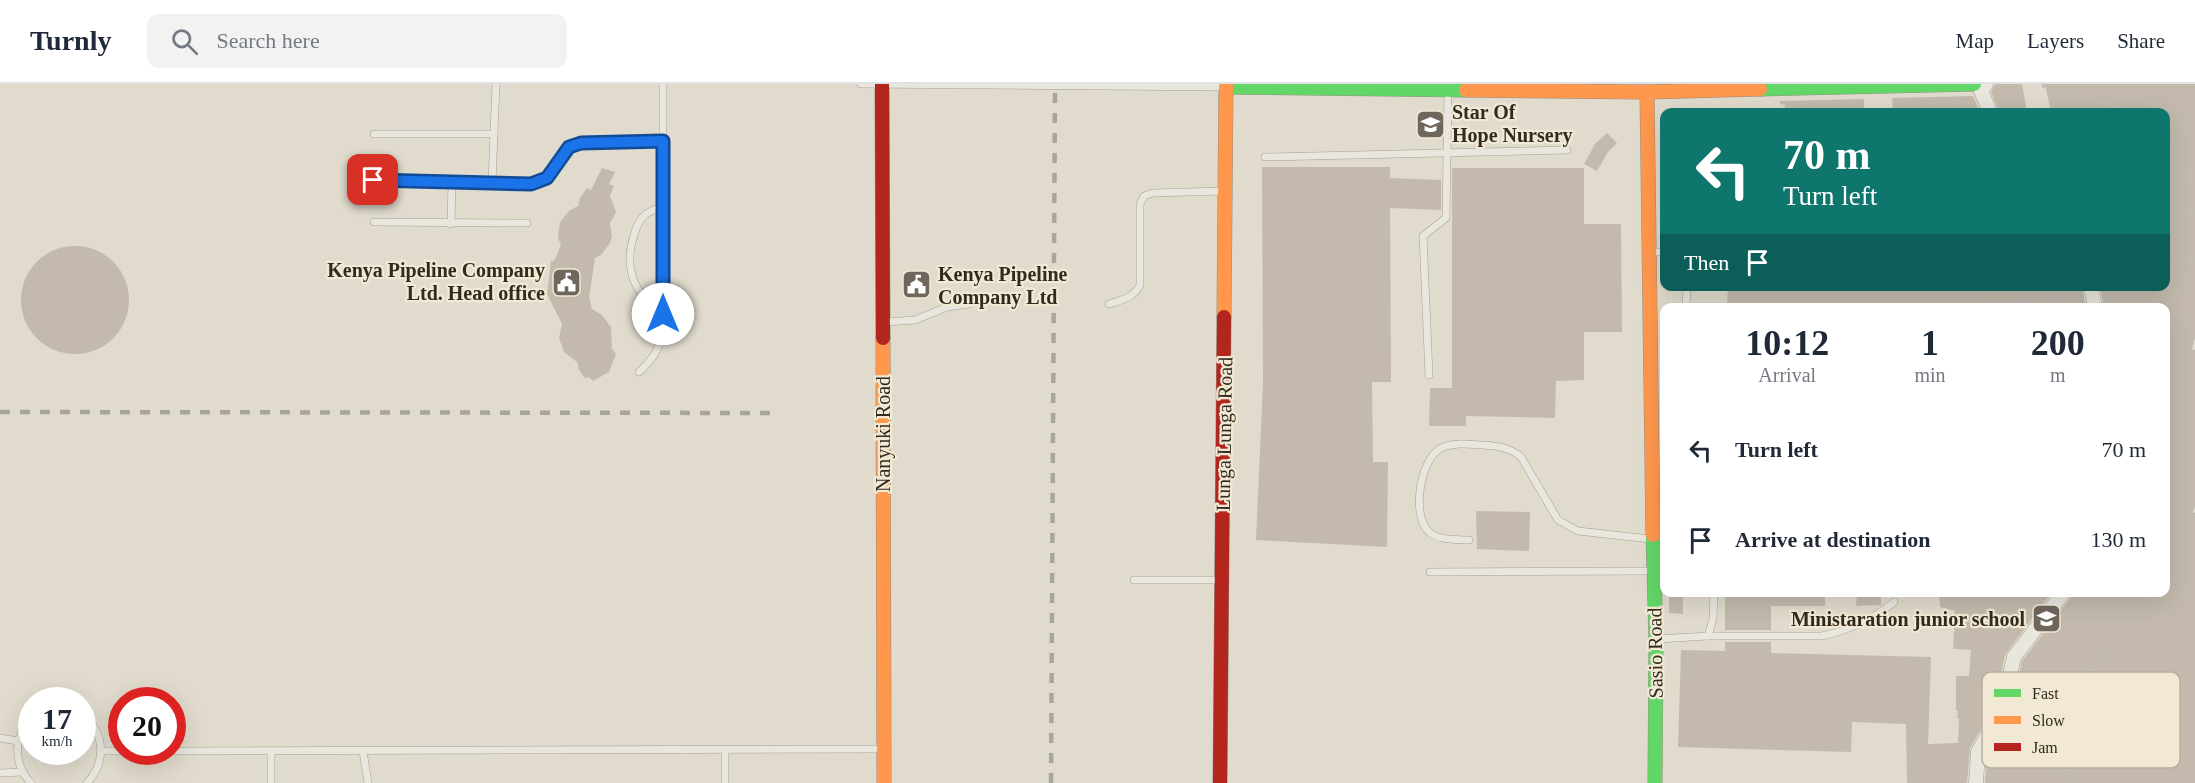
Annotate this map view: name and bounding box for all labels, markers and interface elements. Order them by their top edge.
search box [147,14,567,68]
text: Turnly [30,25,111,56]
icon: search [168,25,201,58]
text: Search here [216,28,320,53]
text: Map [1956,29,1994,53]
text: Layers [2027,29,2084,53]
text: Share [2117,29,2165,53]
place label: Star Of Hope Nursery [1452,101,1573,147]
school or university icon: Star Of Hope Nursery [1415,108,1447,140]
icon: left [1684,132,1762,210]
text: 70 m [1783,132,1871,178]
pin [347,154,398,205]
icon: arrive [356,163,389,196]
text: Turn left [1783,181,1877,211]
icon: arrive [1741,246,1774,279]
text: Then [1684,250,1729,275]
place label: Kenya Pipeline Company Ltd. Head office [327,259,545,304]
place label: Kenya Pipeline Company Ltd [938,263,1068,309]
public building icon: Kenya Pipeline Company Ltd. Head office [550,266,582,298]
public building icon: Kenya Pipeline Company Ltd [901,269,933,301]
position arrow [631,282,695,346]
text: 10:12 [1745,323,1829,363]
text: 1 [1921,323,1939,363]
text: 200 [2031,323,2085,363]
street label: Lunga Lunga Road [1212,357,1237,511]
text: Arrival [1758,364,1816,386]
text: min [1914,364,1946,386]
text: m [2050,364,2066,386]
street label: Nanyuki Road [872,376,895,492]
icon: left [1684,434,1717,467]
text: Turn left [1735,437,1818,462]
text: 70 m [2101,437,2146,462]
icon: arrive [1684,524,1717,557]
text: Arrive at destination [1735,527,1931,552]
text: 130 m [2090,527,2146,552]
school or university icon: Ministaration junior school [2030,603,2062,635]
street label: Sasio Road [1643,608,1667,698]
place label: Ministaration junior school [1791,608,2025,631]
legend [1982,672,2180,768]
text: Fast [2032,685,2059,702]
speed limit sign: 20 [108,687,186,765]
text: 17 [42,702,72,735]
text: Slow [2032,712,2065,729]
text: km/h [42,733,72,749]
text: Jam [2032,739,2058,756]

